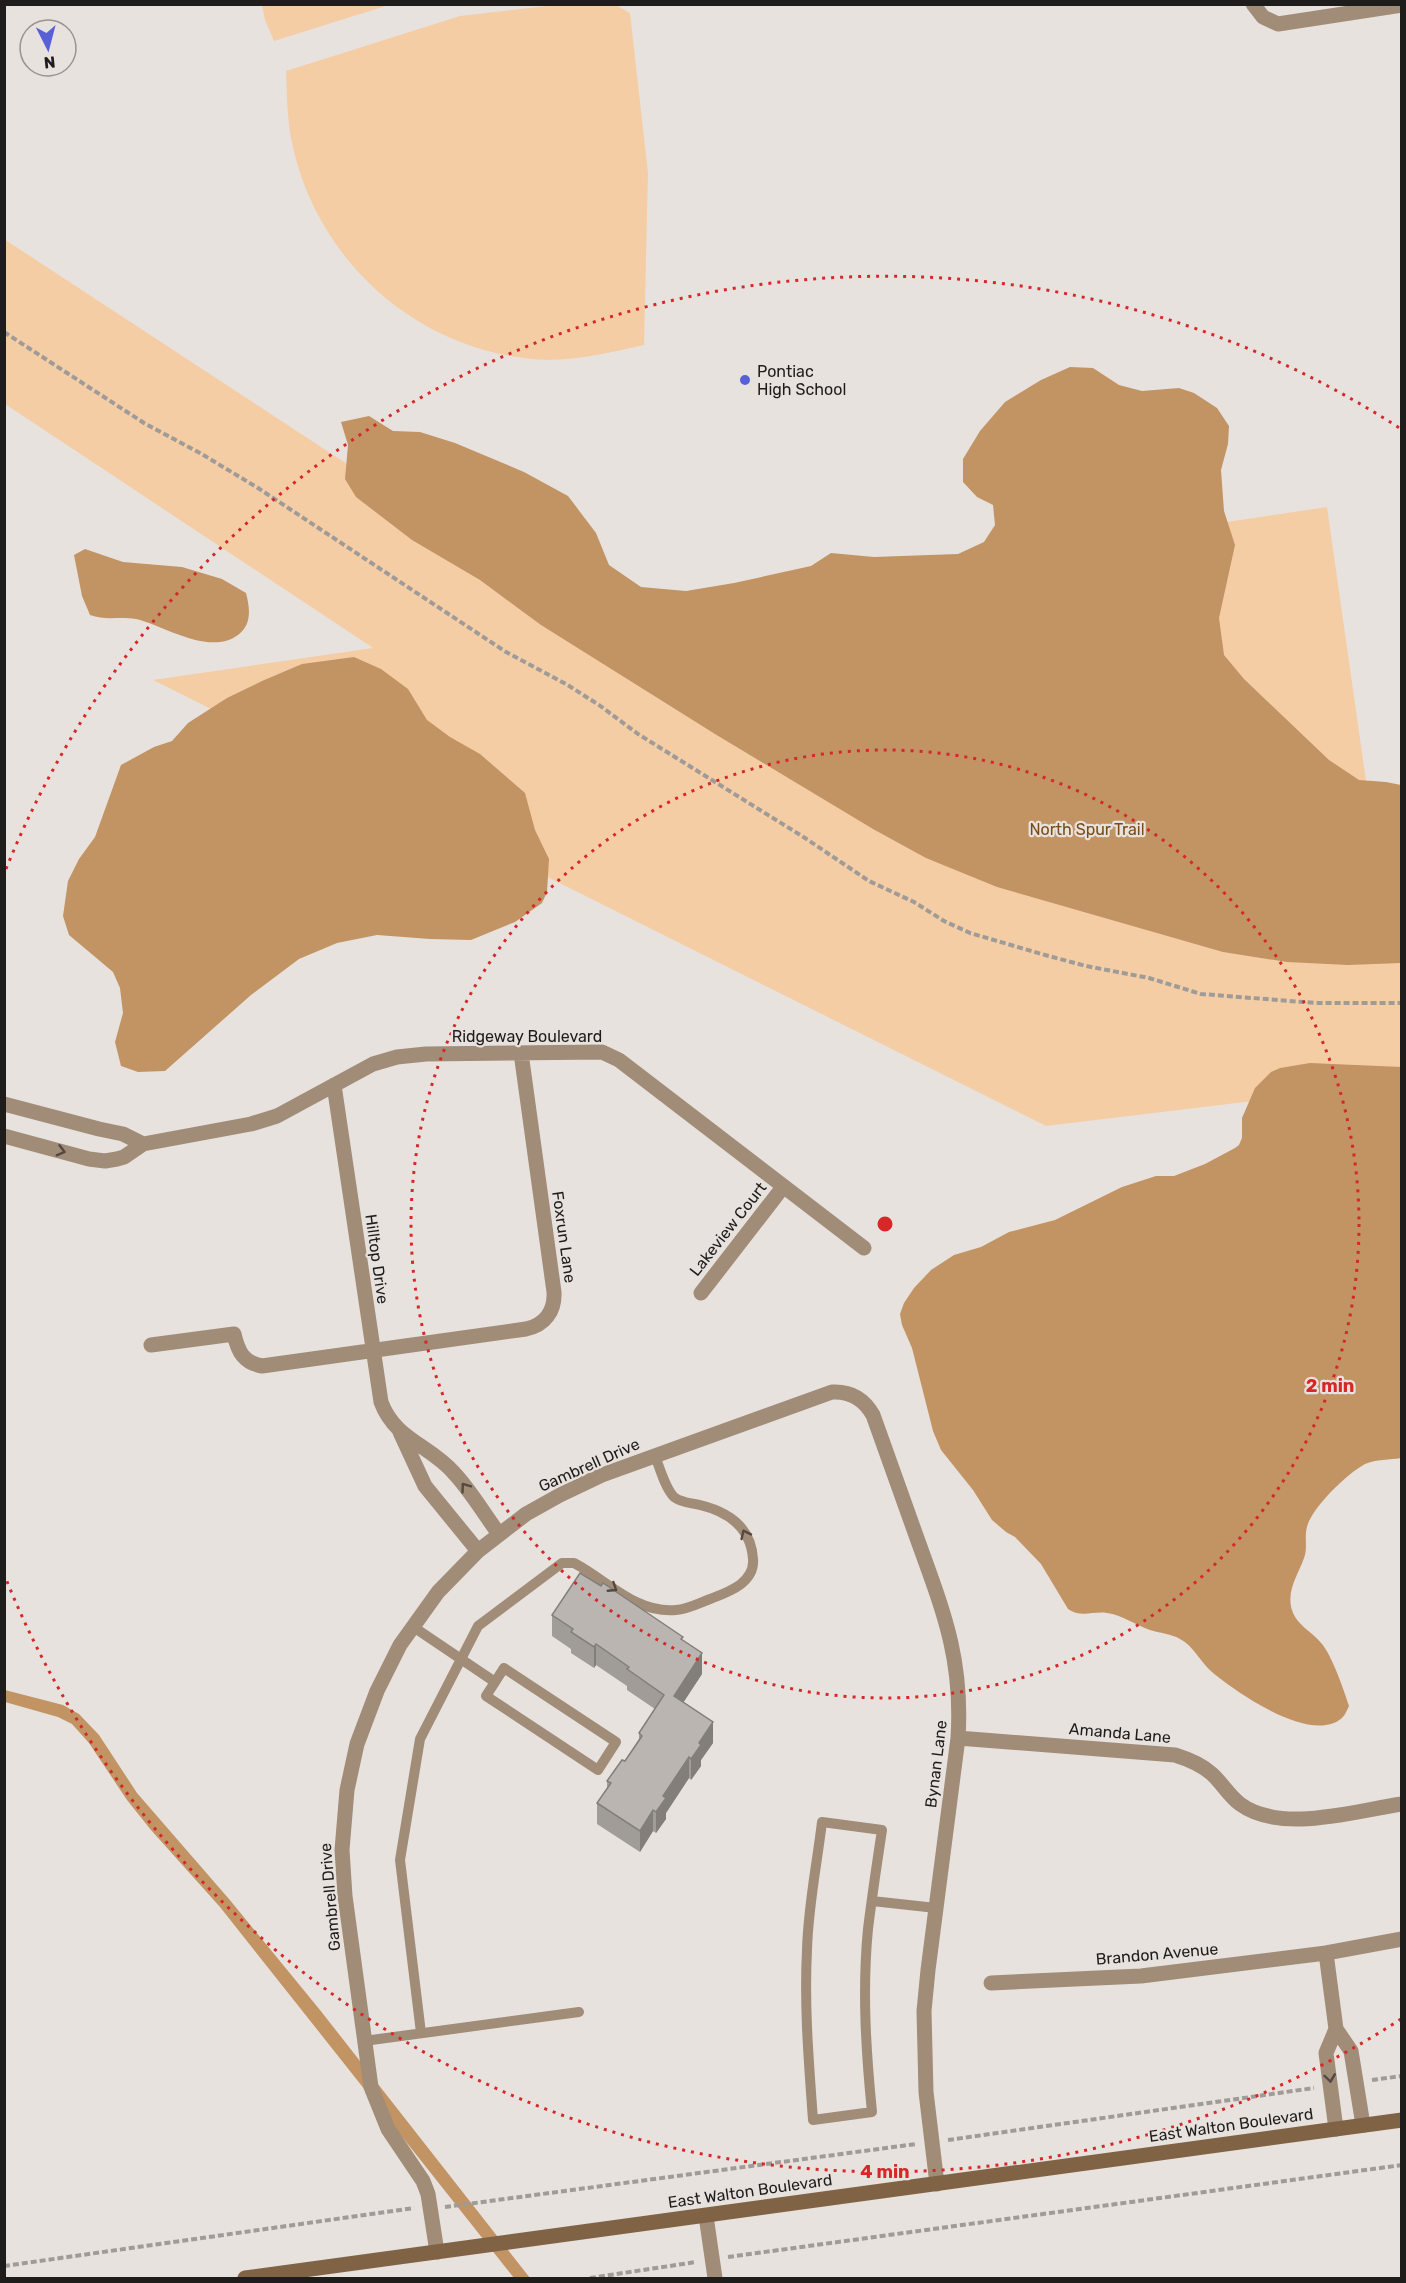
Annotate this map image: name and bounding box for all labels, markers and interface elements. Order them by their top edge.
north arrow [18,18,78,78]
text: N [43,52,56,72]
place label: Pontiac High School [757,362,846,399]
marker: Pontiac High School [738,373,752,387]
park label: North Spur Trail [1029,820,1145,839]
street label: Ridgeway Boulevard [452,1027,602,1046]
one-way arrow [55,1144,66,1156]
street label: Lakeview Court [685,1178,771,1280]
street label: Foxrun Lane [548,1190,580,1284]
street label: Hilltop Drive [361,1213,393,1305]
centre of rings [875,1214,895,1234]
text: 2 min [1306,1375,1354,1397]
street label: Gambrell Drive [536,1434,642,1496]
one-way arrow [461,1482,472,1493]
one-way arrow [740,1529,752,1540]
one-way arrow [607,1580,617,1592]
street label: Bynan Lane [921,1719,951,1809]
street label: Amanda Lane [1068,1719,1172,1747]
street label: Gambrell Drive [316,1842,344,1952]
street label: Brandon Avenue [1095,1939,1219,1969]
one-way arrow [1323,2074,1335,2083]
street label: East Walton Boulevard [1148,2104,1314,2146]
text: 4 min [860,2161,910,2183]
street label: East Walton Boulevard [667,2170,833,2212]

